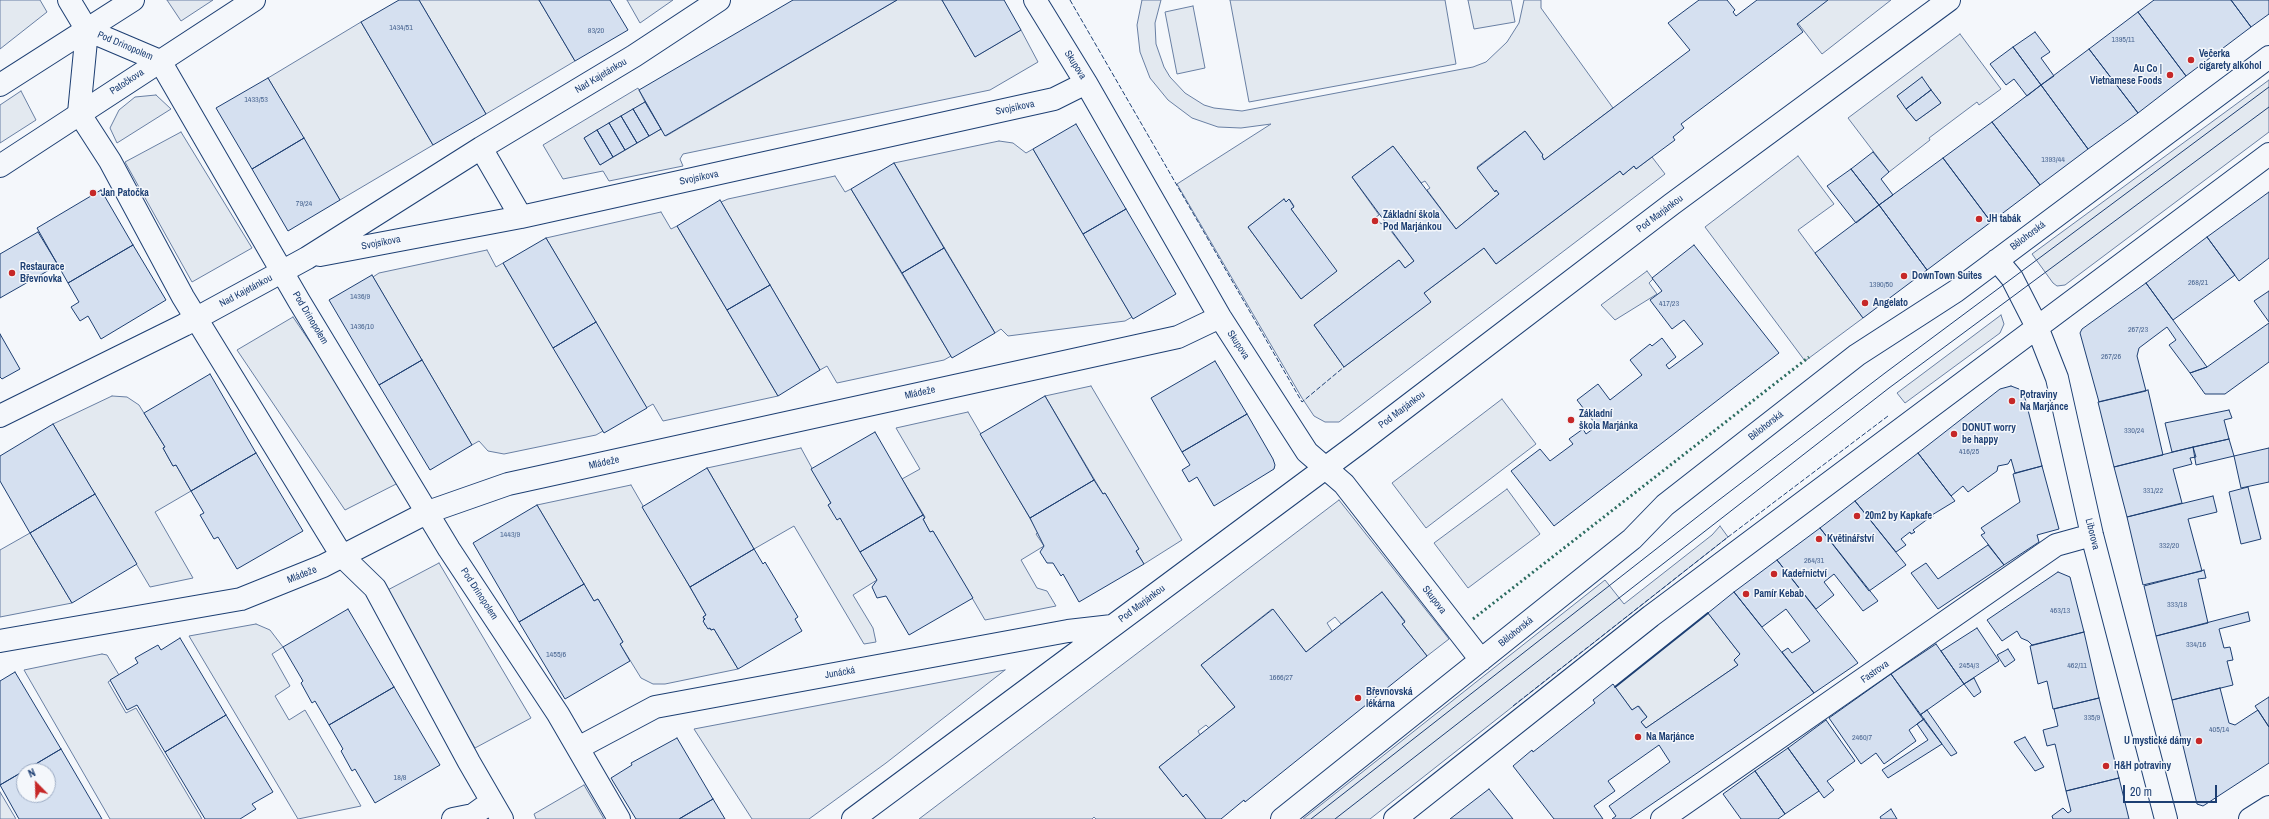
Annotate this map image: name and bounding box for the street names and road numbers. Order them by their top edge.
street label: Pod Drinopolem [95,29,155,63]
street label: Skupova [1061,48,1089,82]
street label: Nad Kajetánkou [573,56,629,96]
street label: Patočkova [108,67,146,97]
street label: Svojsíkova [994,98,1036,118]
street label: Svojsíkova [678,168,720,188]
street label: Pod Marjánkou [1634,193,1686,235]
street label: Bělohorská [2008,219,2048,253]
street label: Svojsíkova [360,233,402,253]
street label: Nad Kajetánkou [217,272,275,310]
street label: Pod Drinopolem [290,290,330,346]
street label: Skupova [1224,328,1252,362]
street label: Mládeže [904,384,936,402]
street label: Pod Marjánkou [1376,389,1428,431]
street label: Bělohorská [1746,409,1786,443]
street label: Mládeže [588,454,620,472]
street label: Liborova [2082,517,2102,551]
street label: Mládeže [285,564,319,586]
street label: Pod Drinopolem [458,566,500,622]
street label: Pod Marjánkou [1116,583,1168,625]
street label: Skupova [1419,584,1449,616]
street label: Bělohorská [1496,614,1536,650]
street label: Fastrova [1859,658,1891,686]
street label: Junácká [824,664,856,682]

